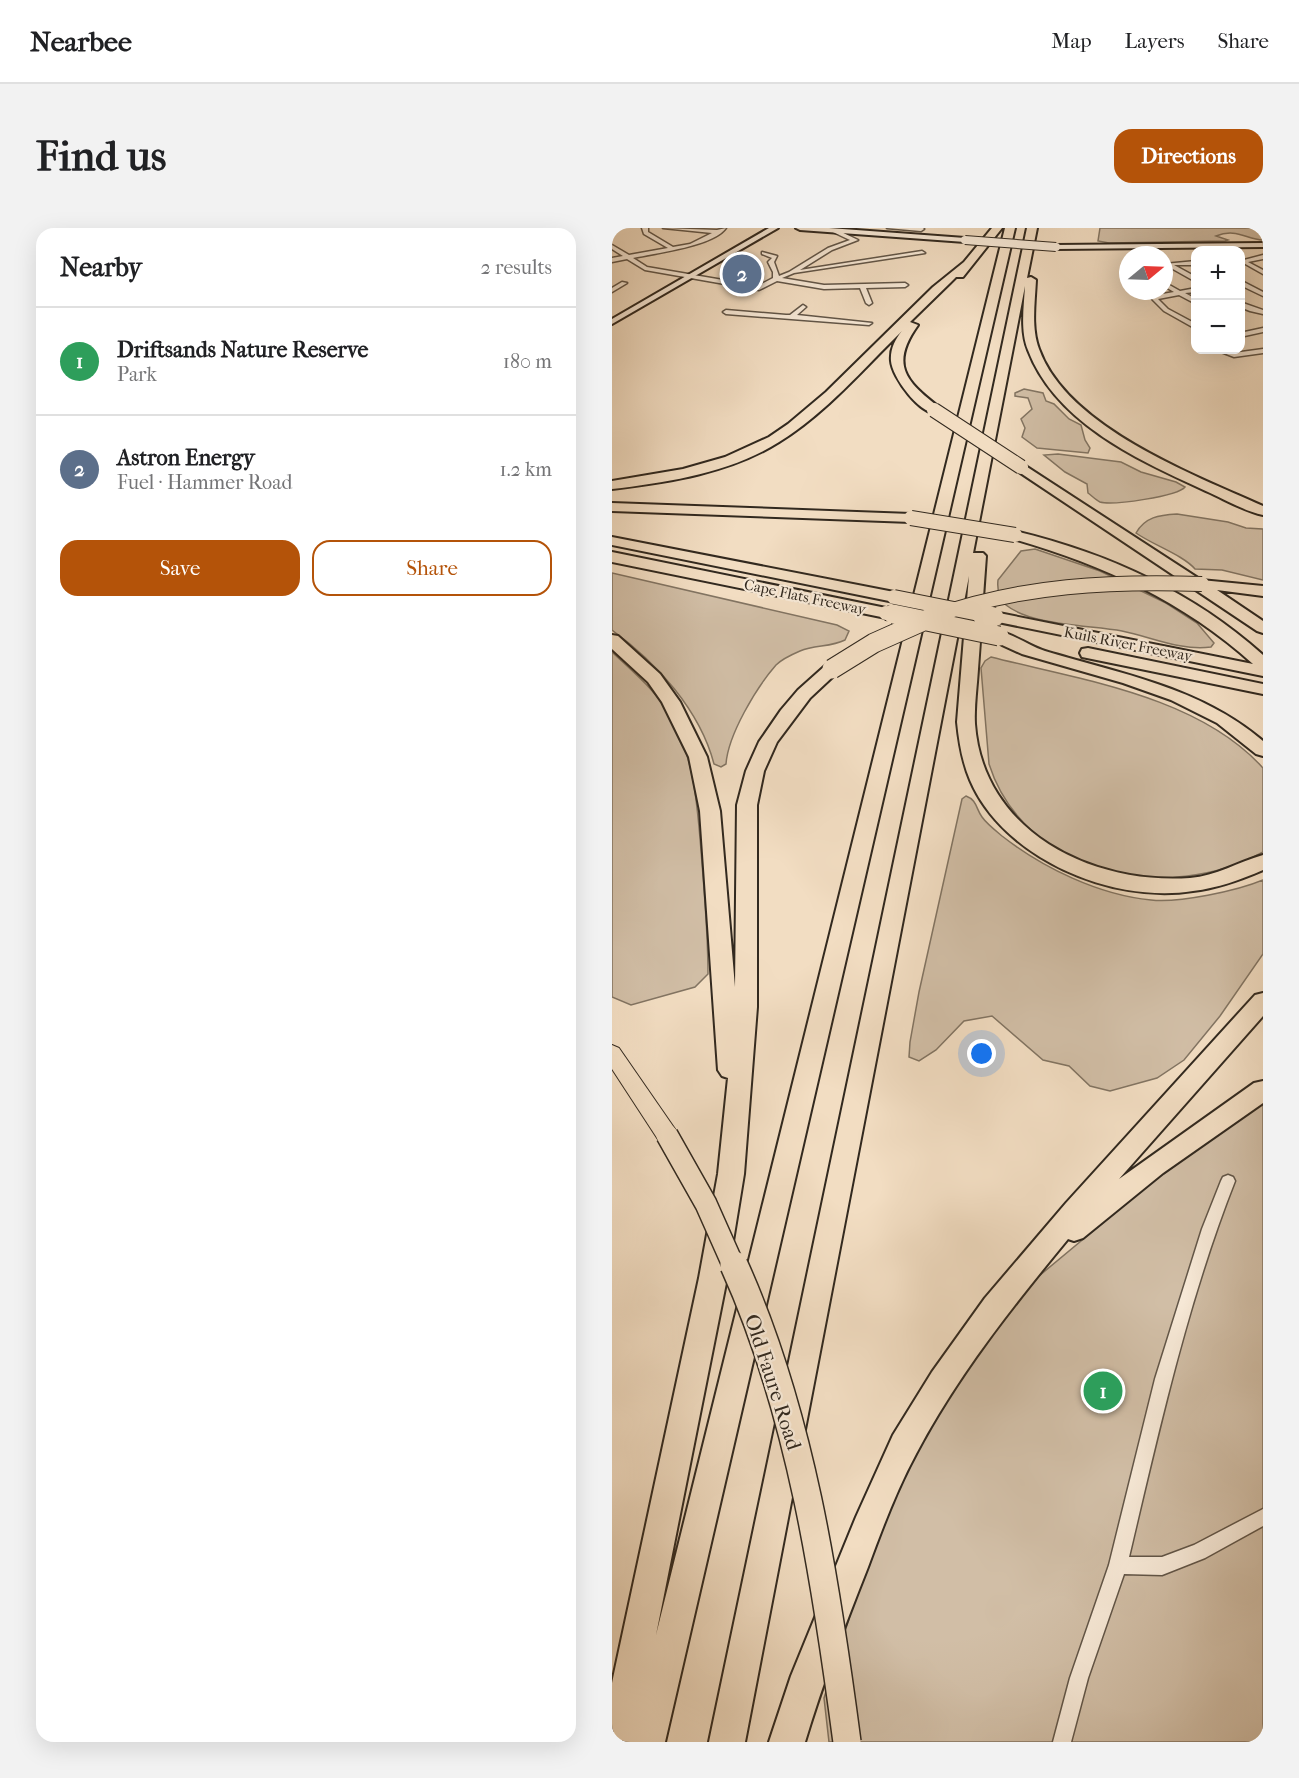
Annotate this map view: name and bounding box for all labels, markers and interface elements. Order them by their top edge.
text: Nearbee [30,25,132,58]
text: Map [1051,29,1092,53]
text: Layers [1125,29,1184,53]
text: Share [1217,29,1269,53]
button: Directions [1114,129,1263,183]
text: Find us [36,132,166,181]
north arrow [1119,246,1173,300]
map controls [1191,246,1245,354]
button: + [1191,246,1245,300]
text: Nearby [60,252,142,283]
pin: 2 [722,252,762,296]
text: 2 results [481,256,552,279]
button: − [1191,300,1245,354]
text: Driftsands Nature Reserve [117,337,368,363]
text: 1 [76,350,83,373]
text: 180 m [503,350,552,373]
text: Park [117,363,157,386]
text: Astron Energy [117,445,255,471]
text: 2 [74,458,85,481]
text: 1.2 km [500,458,552,481]
text: Fuel · Hammer Road [117,471,292,494]
button: Save [60,540,300,596]
button: Share [312,540,552,596]
street label: Cape Flats Freeway [743,575,868,619]
street label: Kuils River Freeway [1062,623,1195,665]
your location [967,1039,996,1068]
street label: Old Faure Road [740,1311,806,1453]
pin: 1 [1084,1368,1122,1414]

